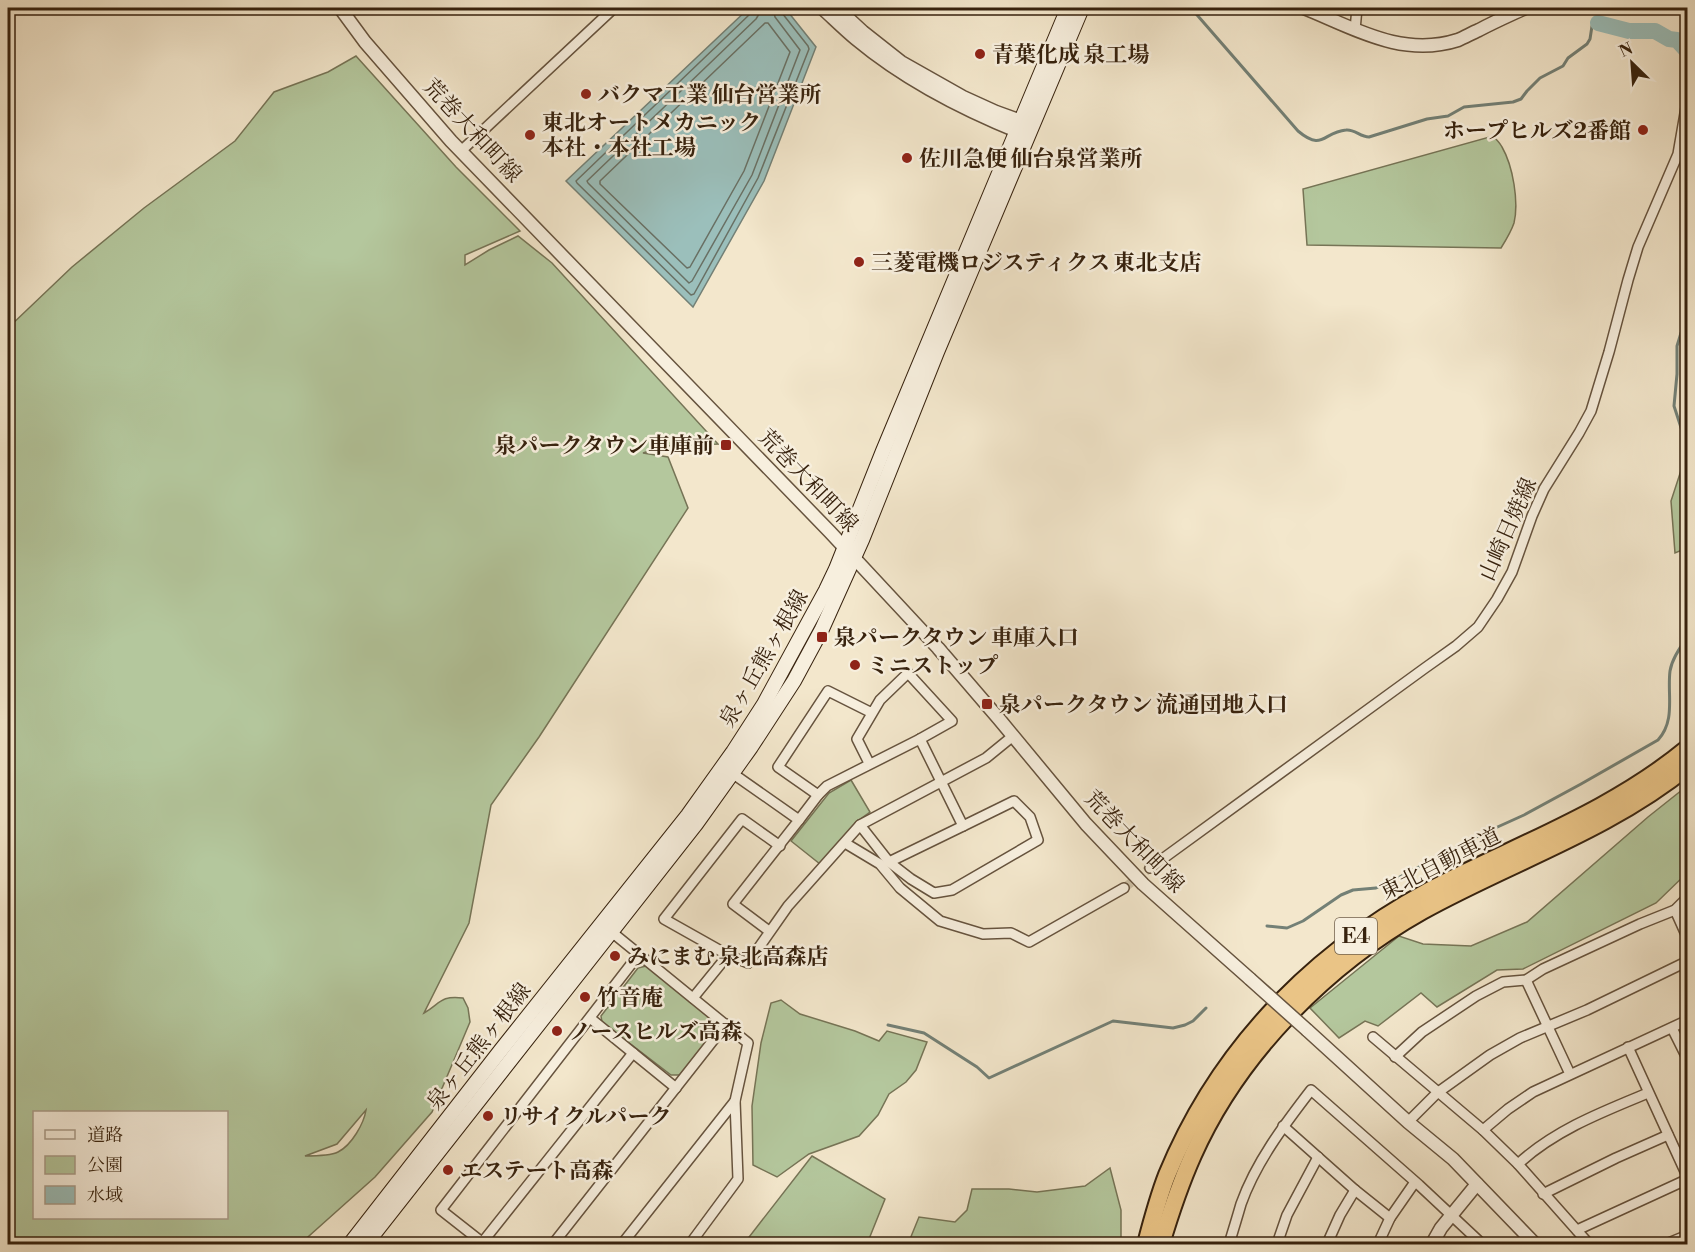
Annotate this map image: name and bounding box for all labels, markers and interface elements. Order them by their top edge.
north arrow [1602,33,1662,93]
text: N [1616,38,1636,62]
place label: 青葉化成 泉工場 [992,42,1150,69]
marker: 青葉化成 泉工場 [973,47,987,61]
street label: 荒巻大和町線 [417,74,527,189]
place label: バクマ工業 仙台営業所 [598,82,822,109]
marker: バクマ工業 仙台営業所 [579,87,593,101]
place label: 東北オートメカニック 本社・本社工場 [542,110,761,162]
place label: ホープヒルズ2番館 [1443,118,1631,145]
marker: ホープヒルズ2番館 [1636,123,1650,137]
marker: 東北オートメカニック 本社・本社工場 [523,128,537,142]
place label: 佐川急便 仙台泉営業所 [919,146,1143,173]
marker: 佐川急便 仙台泉営業所 [900,151,914,165]
place label: 三菱電機ロジスティクス 東北支店 [871,250,1201,277]
marker: 三菱電機ロジスティクス 東北支店 [852,255,866,269]
street label: 荒巻大和町線 [752,424,863,538]
place label: 泉パークタウン車庫前 [494,433,714,460]
marker: 泉パークタウン車庫前 [719,438,733,452]
street label: 山崎日焼線 [1474,474,1543,585]
street label: 泉ヶ丘熊ヶ根線 [714,585,814,732]
place label: 泉パークタウン 車庫入口 [834,625,1079,652]
marker: 泉パークタウン 車庫入口 [815,630,829,644]
place label: ミニストップ [867,653,998,680]
marker: ミニストップ [848,658,862,672]
place label: 泉パークタウン 流通団地入口 [999,692,1288,719]
marker: 泉パークタウン 流通団地入口 [980,697,994,711]
street label: 荒巻大和町線 [1078,785,1189,899]
street label: 東北自動車道 [1376,822,1506,906]
road number: E4 [1335,918,1377,954]
place label: みにまむ 泉北高森店 [627,944,829,971]
marker: みにまむ 泉北高森店 [608,949,622,963]
street label: 泉ヶ丘熊ヶ根線 [421,978,537,1116]
place label: 竹音庵 [597,985,663,1012]
marker: 竹音庵 [578,990,592,1004]
place label: ノースヒルズ高森 [569,1019,743,1046]
marker: ノースヒルズ高森 [550,1024,564,1038]
place label: リサイクルパーク [500,1104,671,1131]
marker: リサイクルパーク [481,1109,495,1123]
legend [33,1111,228,1219]
text: 道路 [87,1124,123,1147]
text: 公園 [87,1154,123,1177]
place label: エステート高森 [460,1158,614,1185]
marker: エステート高森 [441,1163,455,1177]
text: 水域 [87,1184,123,1207]

